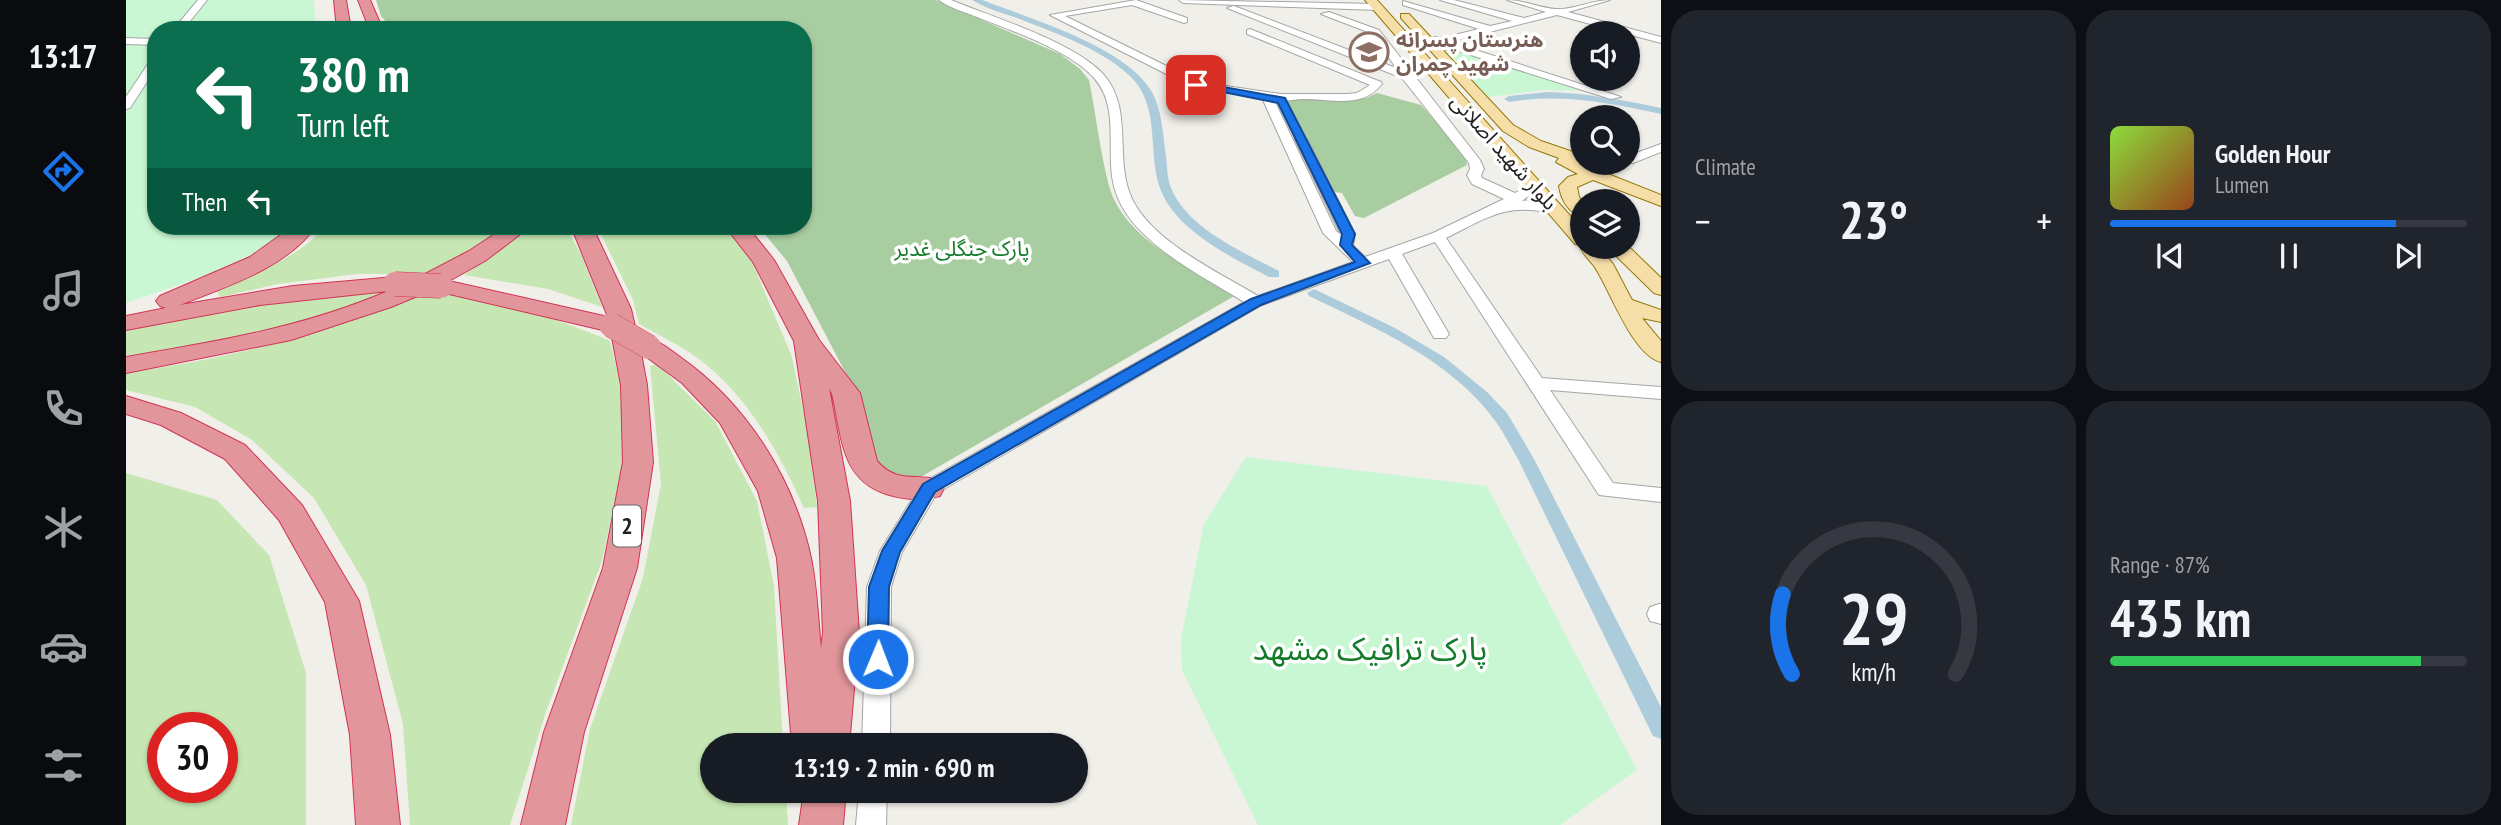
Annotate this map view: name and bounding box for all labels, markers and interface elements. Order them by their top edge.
map controls [1570,21,1640,259]
button: sound [1570,21,1640,91]
place label: هنرستان پسرانه شهید چمران [1396,26,1543,78]
school or university icon: هنرستان پسرانه شهید چمران [1348,31,1390,73]
text: 13:17 [28,35,98,77]
text: 380 m [297,42,410,106]
icon: left [182,49,273,140]
pin [1166,55,1226,115]
icon: arrive [1177,66,1215,104]
street label: بلوار شهید اصلانی [1445,88,1564,215]
text: Turn left [297,104,389,146]
button: search [1570,105,1640,175]
text: Golden Hour [2215,137,2330,170]
icon: directions [39,147,88,196]
text: Climate [1695,152,1756,181]
text: Lumen [2215,170,2269,199]
icon: left [241,182,279,220]
text: Then [182,185,227,218]
text: 23° [1839,186,1908,253]
button: layers [1570,189,1640,259]
text: − [1695,196,1711,245]
text: + [2036,196,2052,245]
park label: پارک جنگلی غدیر [894,235,1029,262]
icon: previous [2151,237,2189,275]
icon: pause [2270,237,2308,275]
icon: next [2389,237,2427,275]
icon: music [39,266,88,315]
icon: phone [39,384,88,433]
icon: climate [39,503,88,552]
road number: 2 [613,505,641,546]
text: Range · 87% [2110,550,2210,579]
text: 29 [1839,570,1908,664]
text: 435 km [2110,584,2251,651]
icon: car [39,622,88,671]
position arrow [841,622,915,696]
park label: پارک ترافیک مشهد [1253,627,1487,669]
text: km/h [1851,656,1896,688]
speed limit sign: 30 [147,712,238,803]
icon: filters [39,741,88,790]
text: 13:19 · 2 min · 690 m [794,751,994,784]

